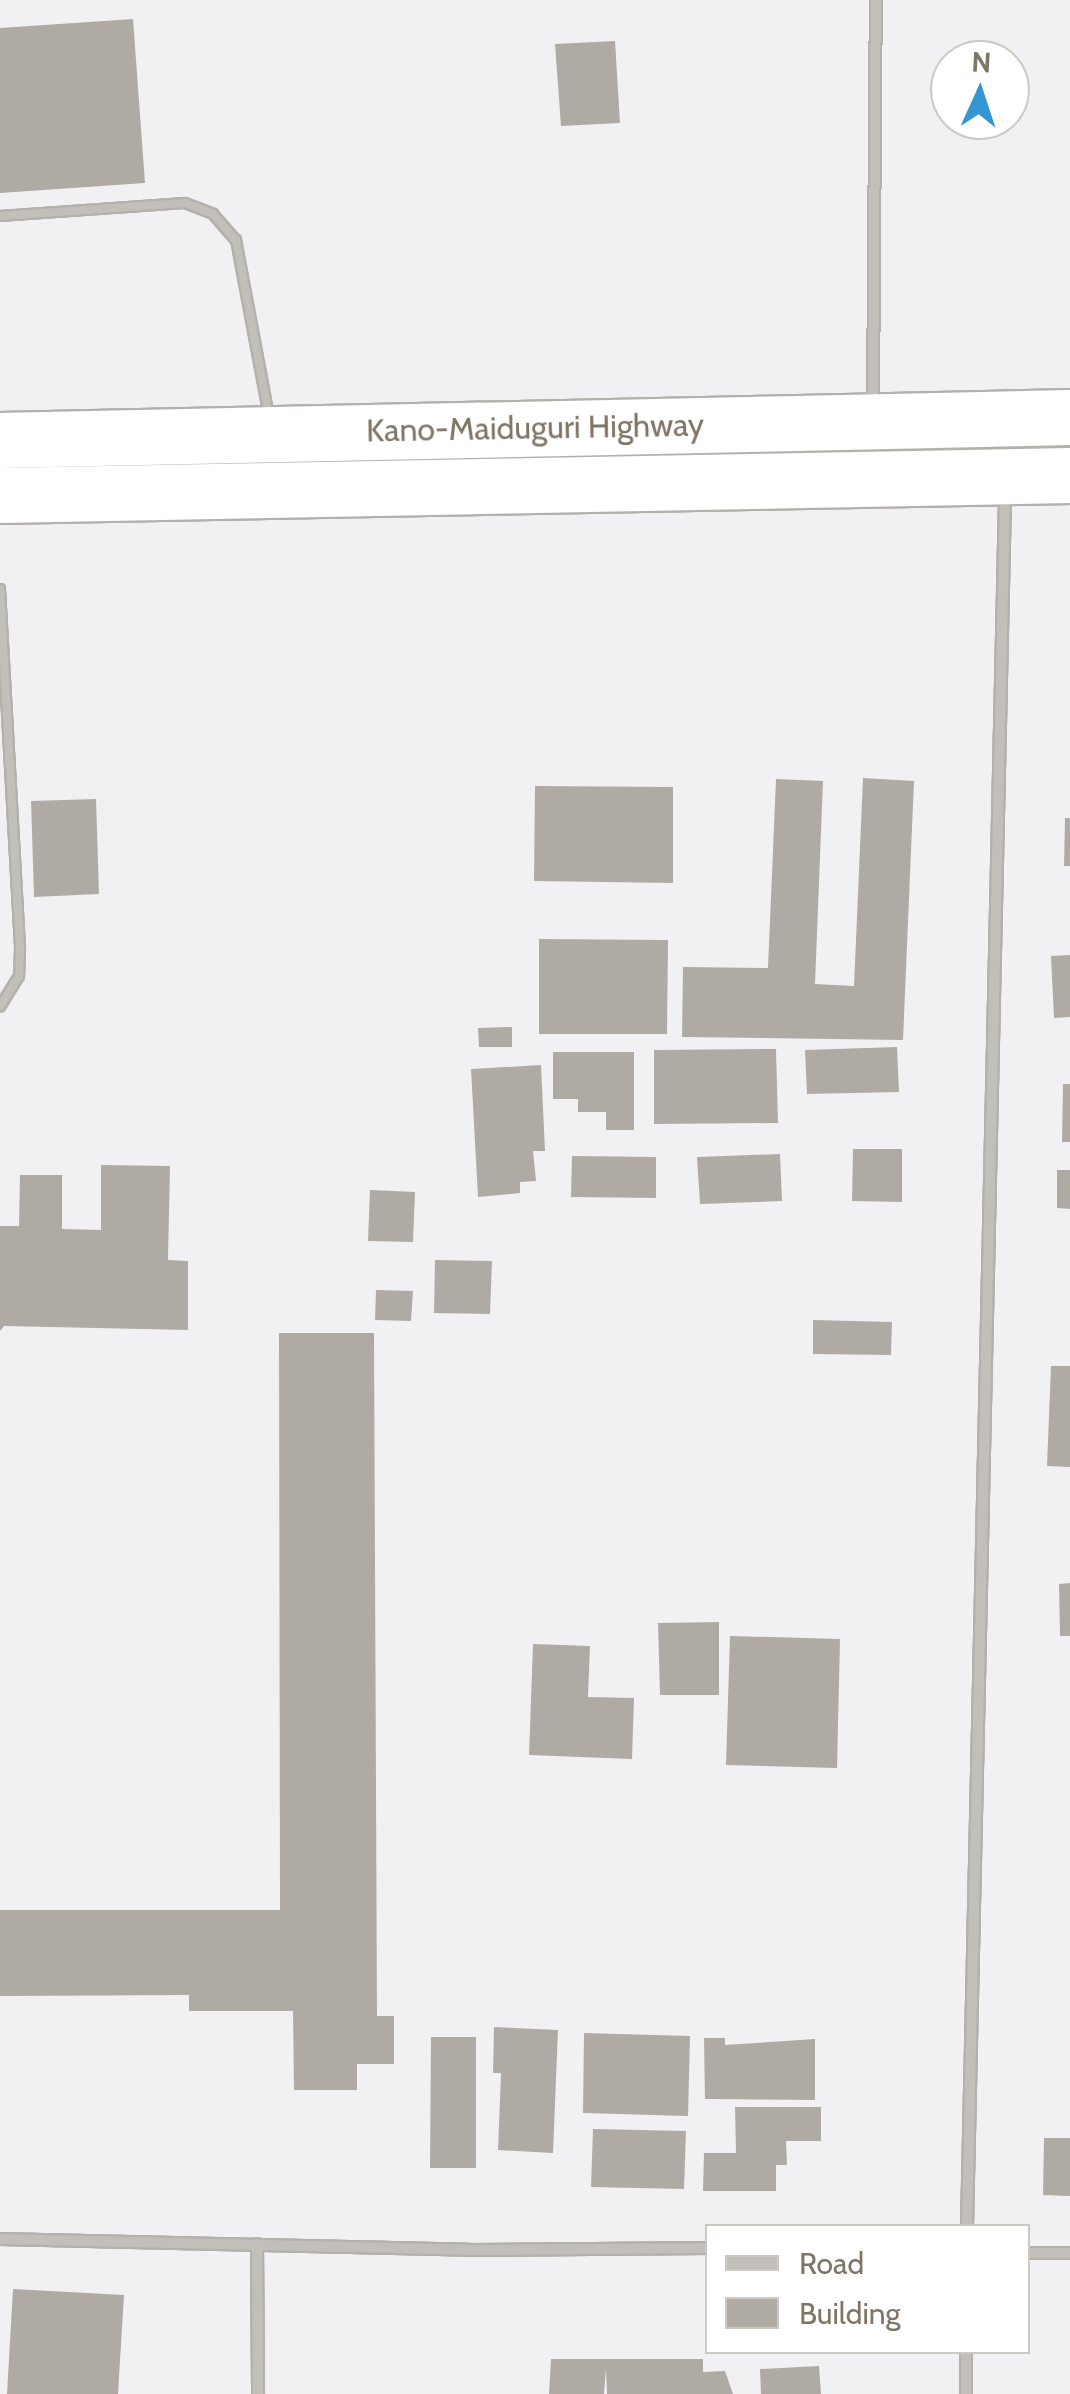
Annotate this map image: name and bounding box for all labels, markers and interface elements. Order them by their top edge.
north arrow [930,40,1030,140]
text: N [971,45,992,80]
street label: Kano-Maiduguri Highway [366,406,704,450]
legend [705,2224,1030,2354]
text: Road [799,2245,864,2282]
text: Building [799,2295,901,2332]

